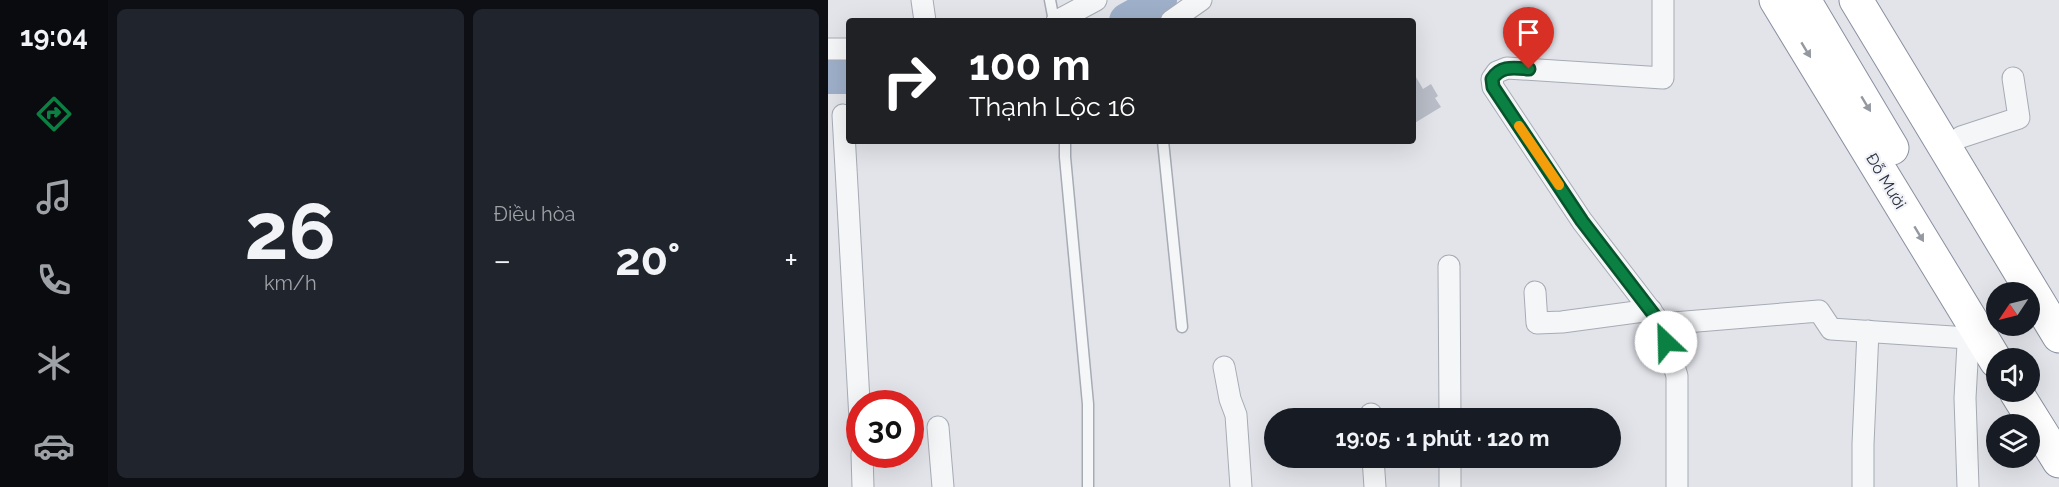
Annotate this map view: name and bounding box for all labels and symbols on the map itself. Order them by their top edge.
pin [1503,7,1554,69]
one-way arrow [1801,42,1812,58]
one-way arrow [1861,96,1872,112]
street label: Đỗ Mười [1862,150,1910,212]
one-way arrow [1913,226,1924,243]
north arrow [1986,282,2040,336]
position arrow [1634,310,1698,374]
speed limit sign: 30 [846,390,924,468]

